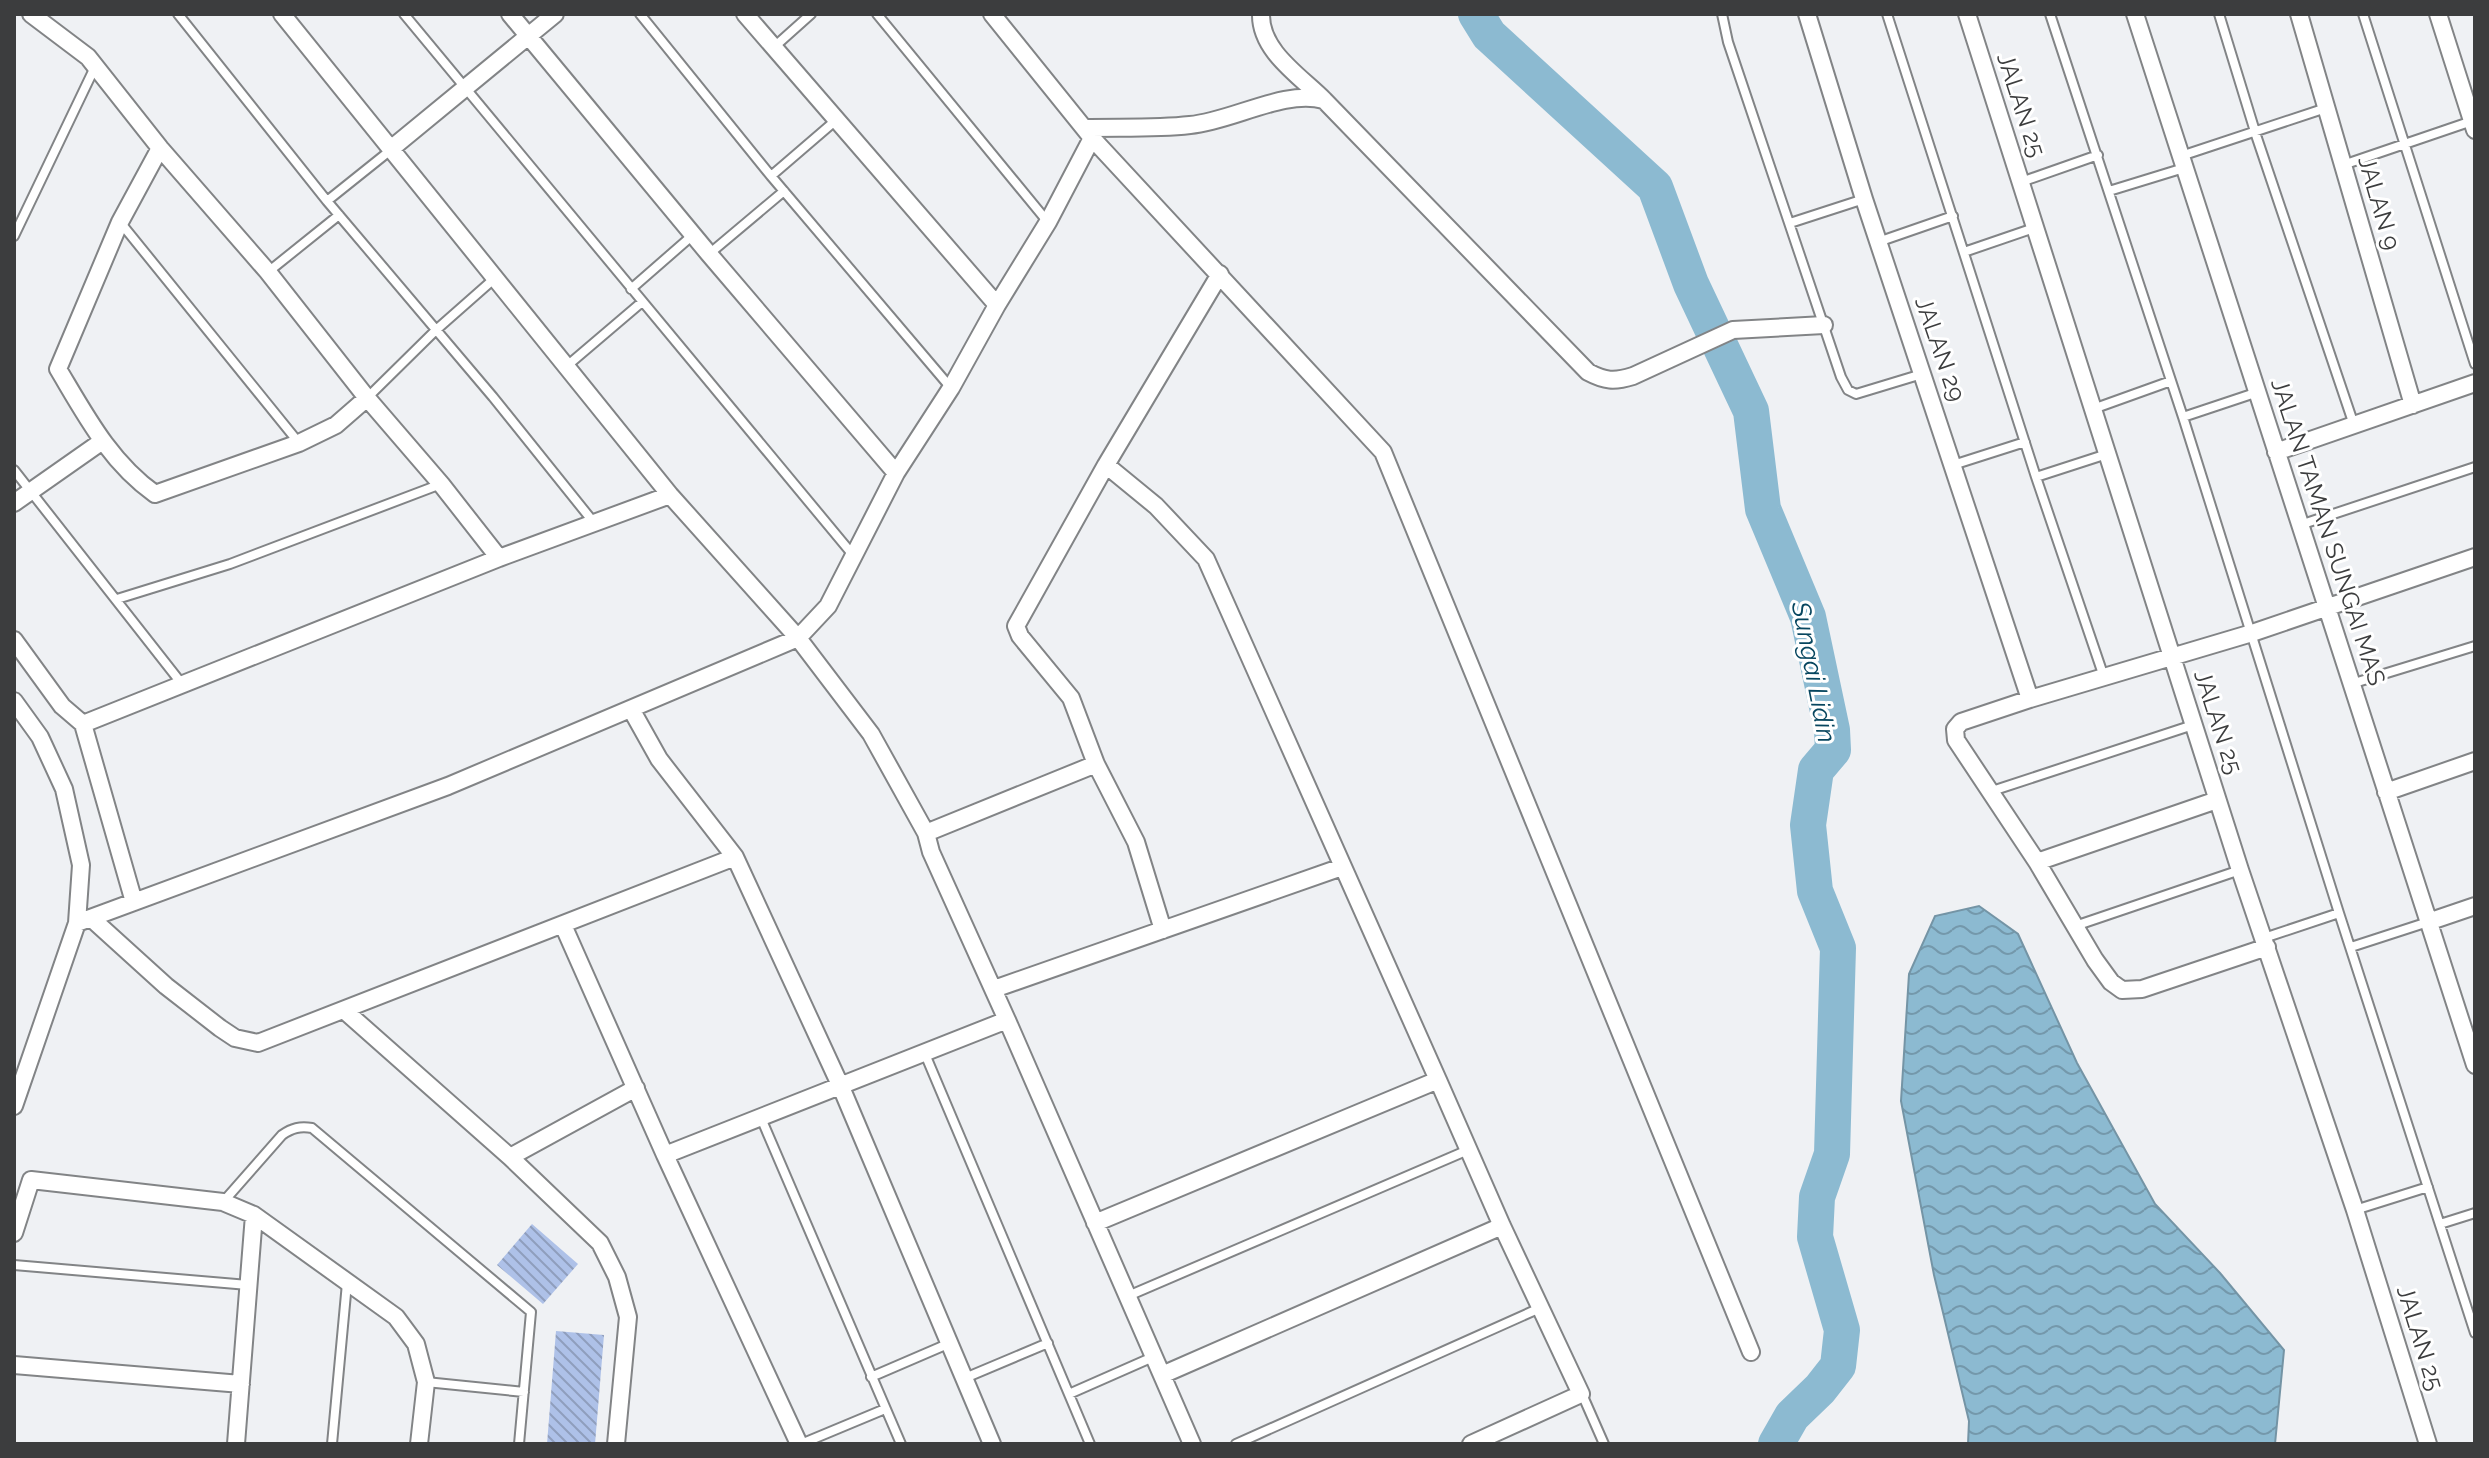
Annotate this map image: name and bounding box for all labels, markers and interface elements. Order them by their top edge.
street label: JALAN 25 [1991,49,2052,161]
street label: JALAN 9 [2352,153,2407,253]
street label: JALAN 29 [1909,293,1972,405]
street label: JALAN TAMAN SUNGAI MAS [2265,375,2392,689]
water label: Sungai Lidin [1785,598,1842,745]
street label: JALAN 25 [2188,666,2249,778]
street label: JALAN 25 [2391,1282,2450,1394]

